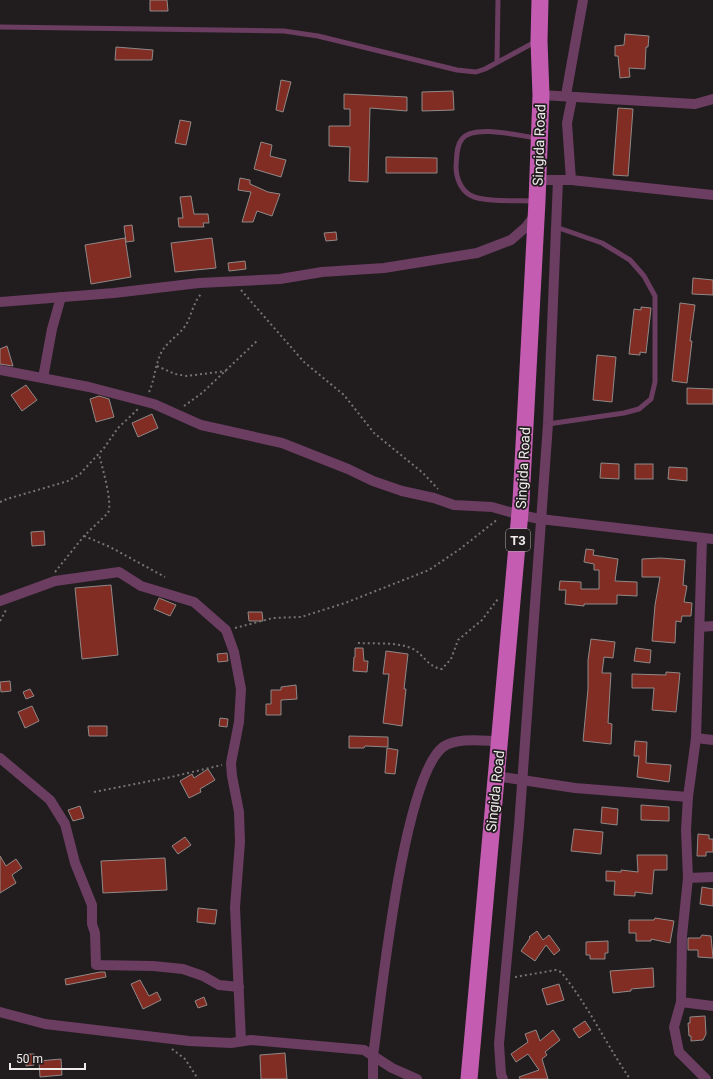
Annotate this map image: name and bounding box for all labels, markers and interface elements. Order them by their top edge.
street label: Singida Road [530,104,548,186]
street label: Singida Road [513,427,533,509]
road number: T3 [506,529,530,551]
street label: Singida Road [483,749,507,833]
scale bar [10,1045,85,1071]
text: 50 m [16,1052,43,1066]

